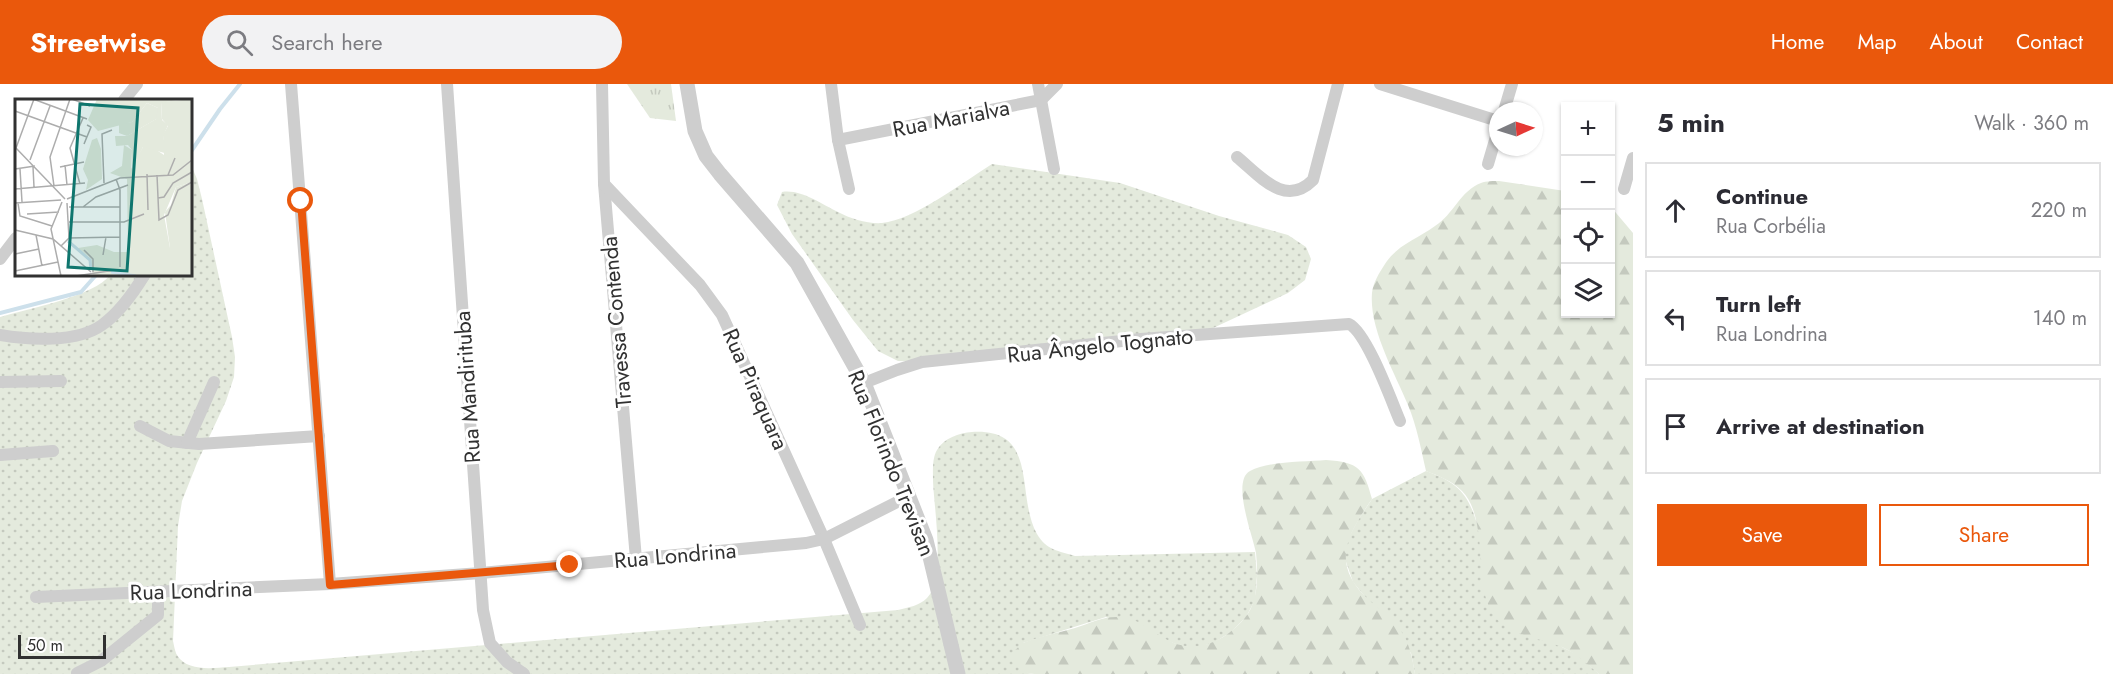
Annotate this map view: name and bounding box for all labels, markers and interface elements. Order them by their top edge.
search box [202,15,622,69]
text: Streetwise [30,22,166,63]
icon: search [223,26,256,59]
text: Search here [271,26,383,58]
text: Home [1771,27,1824,57]
text: Map [1857,27,1897,57]
text: About [1930,27,1983,57]
text: Contact [2016,27,2083,57]
street label: Rua Marialva [890,91,1012,145]
inset map [15,99,192,276]
north arrow [1489,102,1543,156]
map controls [1561,102,1615,318]
button: + [1561,102,1615,156]
text: 5 min [1657,104,1725,142]
text: Walk · 360 m [1974,109,2089,138]
button: − [1561,156,1615,210]
text: Continue [1716,180,1808,212]
route start [287,187,313,213]
icon: ahead [1659,194,1692,227]
text: 220 m [2031,196,2087,225]
button: locate [1561,210,1615,264]
text: Rua Corbélia [1716,212,1826,241]
street label: Travessa Contenda [593,235,639,409]
button: layers [1561,264,1615,318]
text: Turn left [1716,288,1801,320]
icon: left [1659,302,1692,335]
text: 140 m [2033,304,2087,333]
street label: Rua Mandirituba [446,310,488,464]
street label: Rua Ângelo Tognato [1006,319,1194,371]
text: Rua Londrina [1716,320,1827,349]
street label: Rua Piraquara [715,323,797,455]
street label: Rua Florindo Trevisan [840,365,944,561]
icon: arrive [1659,410,1692,443]
text: Arrive at destination [1716,410,1925,442]
button: Save [1657,504,1867,566]
button: Share [1879,504,2089,566]
street label: Rua Londrina [613,534,737,576]
route end [556,551,582,577]
street label: Rua Londrina [129,572,253,608]
scale bar [18,632,106,660]
text: 50 m [27,634,63,657]

